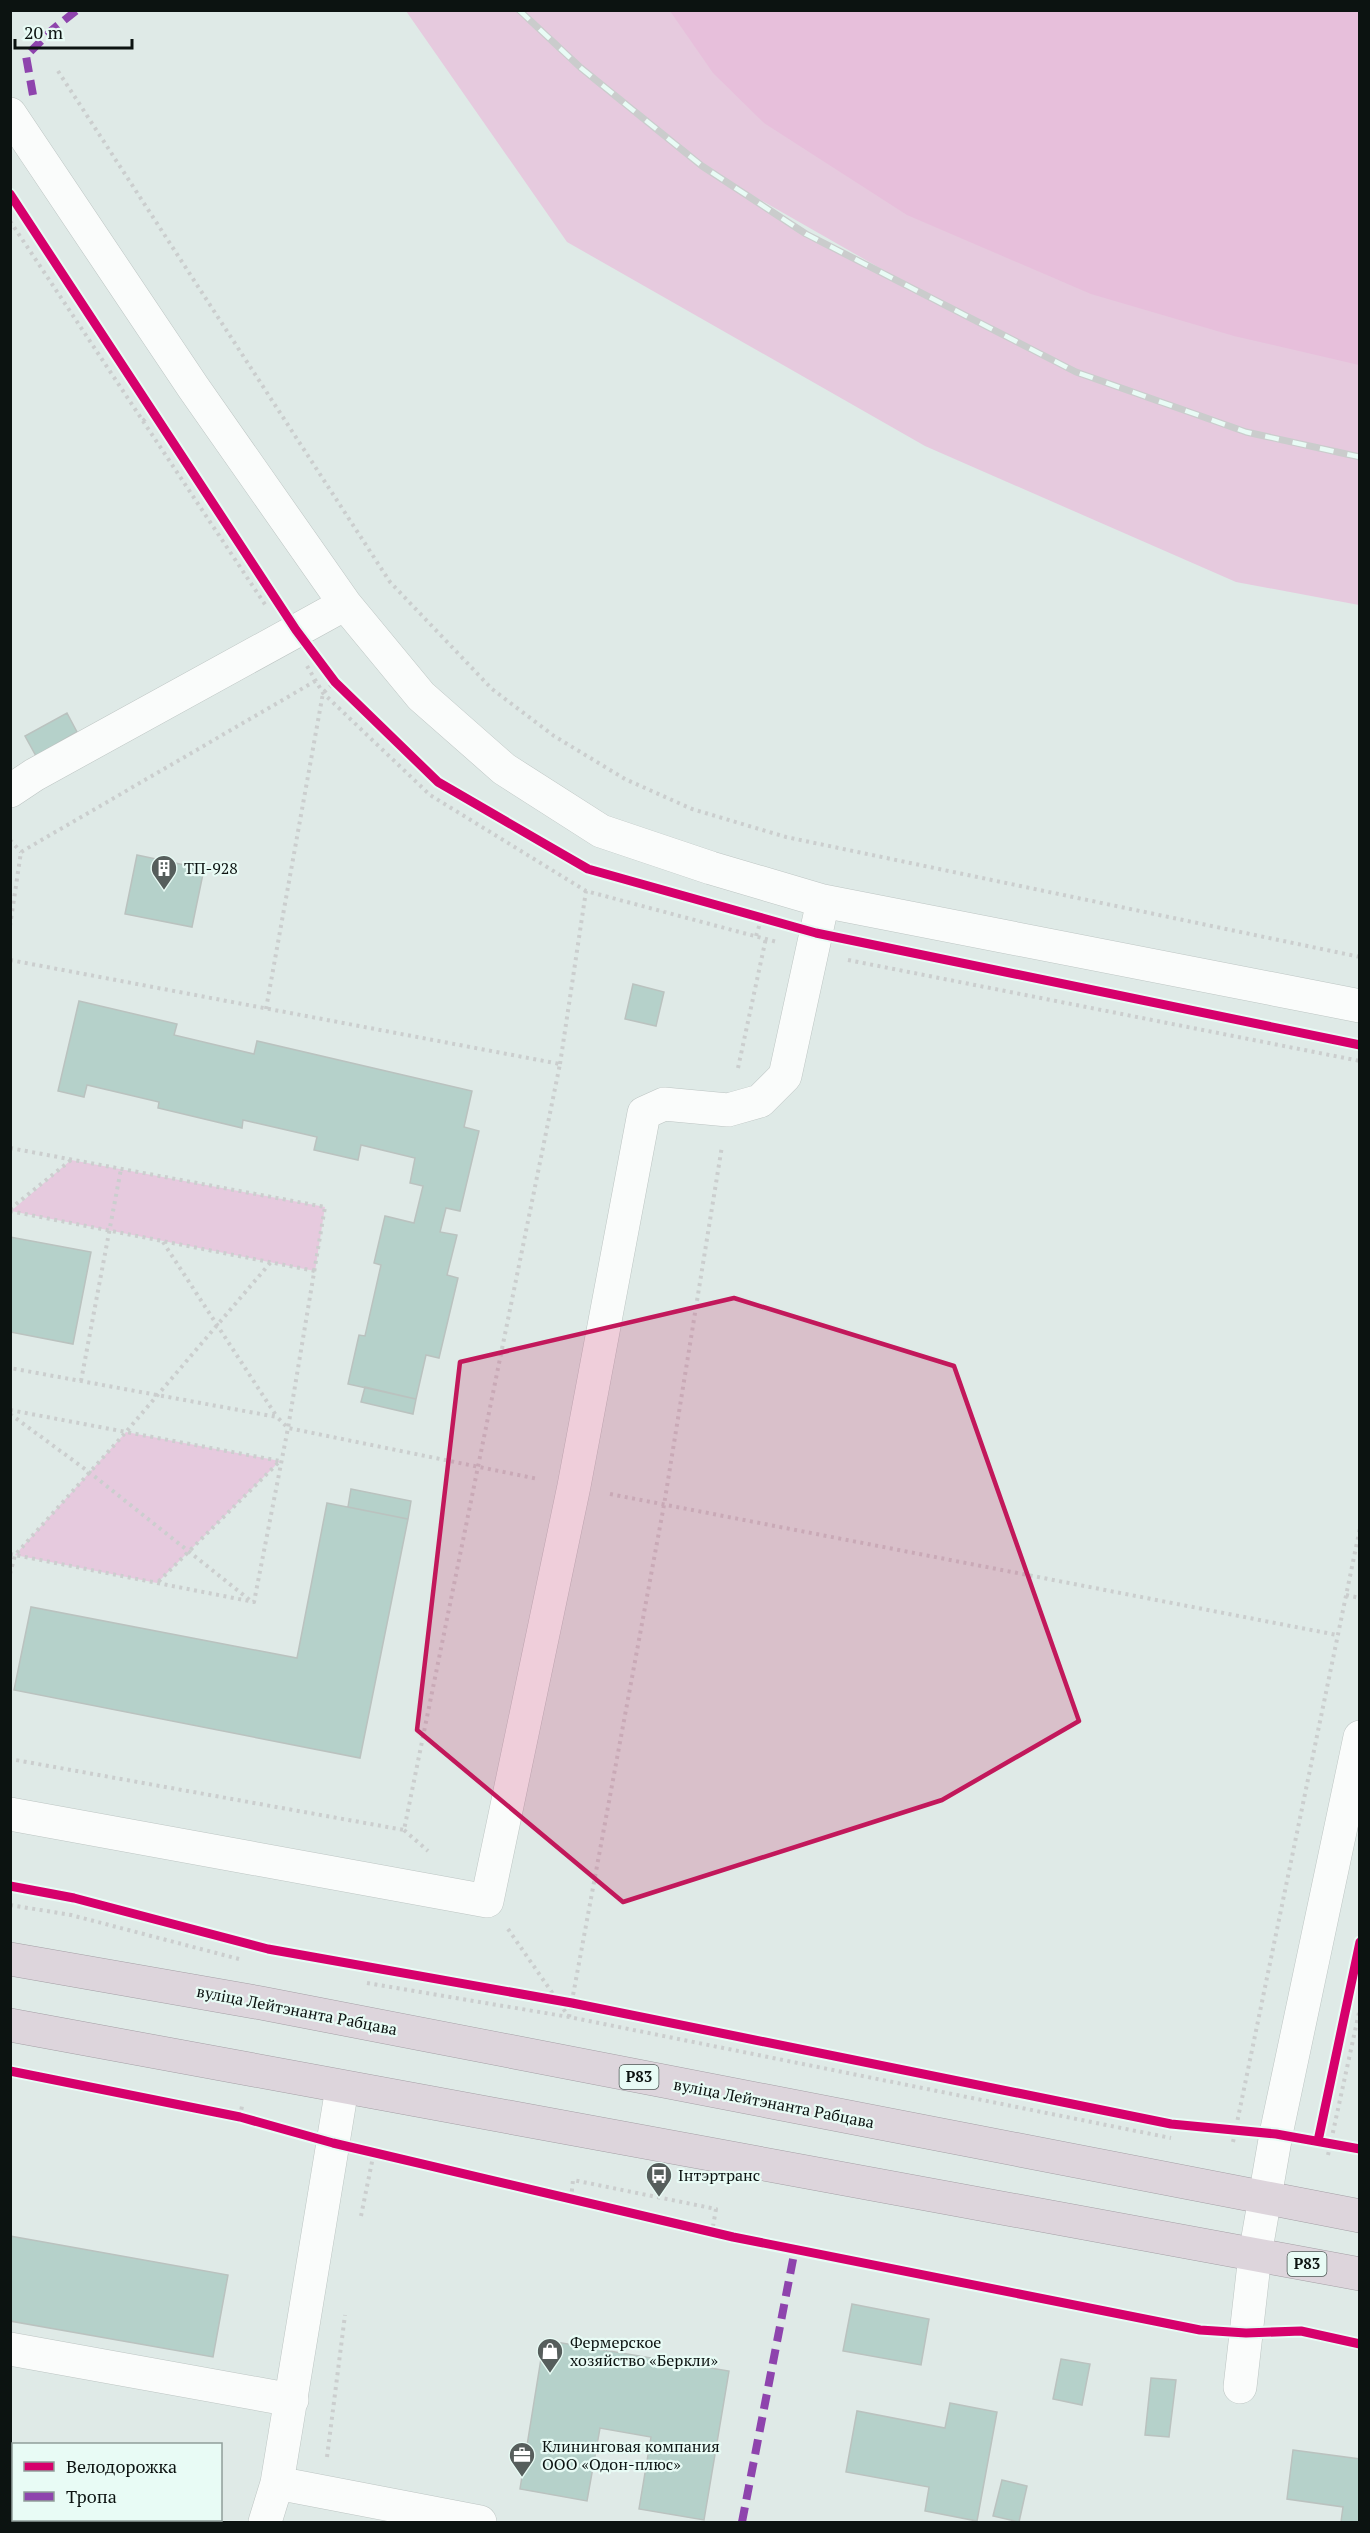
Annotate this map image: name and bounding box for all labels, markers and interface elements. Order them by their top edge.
scale bar [15,12,132,50]
text: 20 m [24,20,64,44]
building icon: ТП-928 [149,853,179,891]
place label: ТП-928 [184,857,238,879]
street label: вуліца Лейтэнанта Рабцава [195,1980,399,2040]
road number: Р83 [620,2065,658,2089]
street label: вуліца Лейтэнанта Рабцава [672,2073,876,2133]
bus stop icon: Інтэртранс [644,2160,674,2198]
place label: Інтэртранс [678,2164,760,2186]
road number: Р83 [1288,2252,1326,2276]
place label: Фермерское хозяйство «Беркли» [570,2331,719,2371]
shop icon: Фермерское хозяйство «Беркли» [535,2336,565,2374]
place label: Клининговая компания ООО «Одон-плюс» [542,2435,720,2475]
office icon: Клининговая компания ООО «Одон-плюс» [507,2440,537,2478]
legend [12,2443,222,2521]
text: Велодорожка [66,2454,177,2478]
text: Тропа [66,2484,117,2508]

